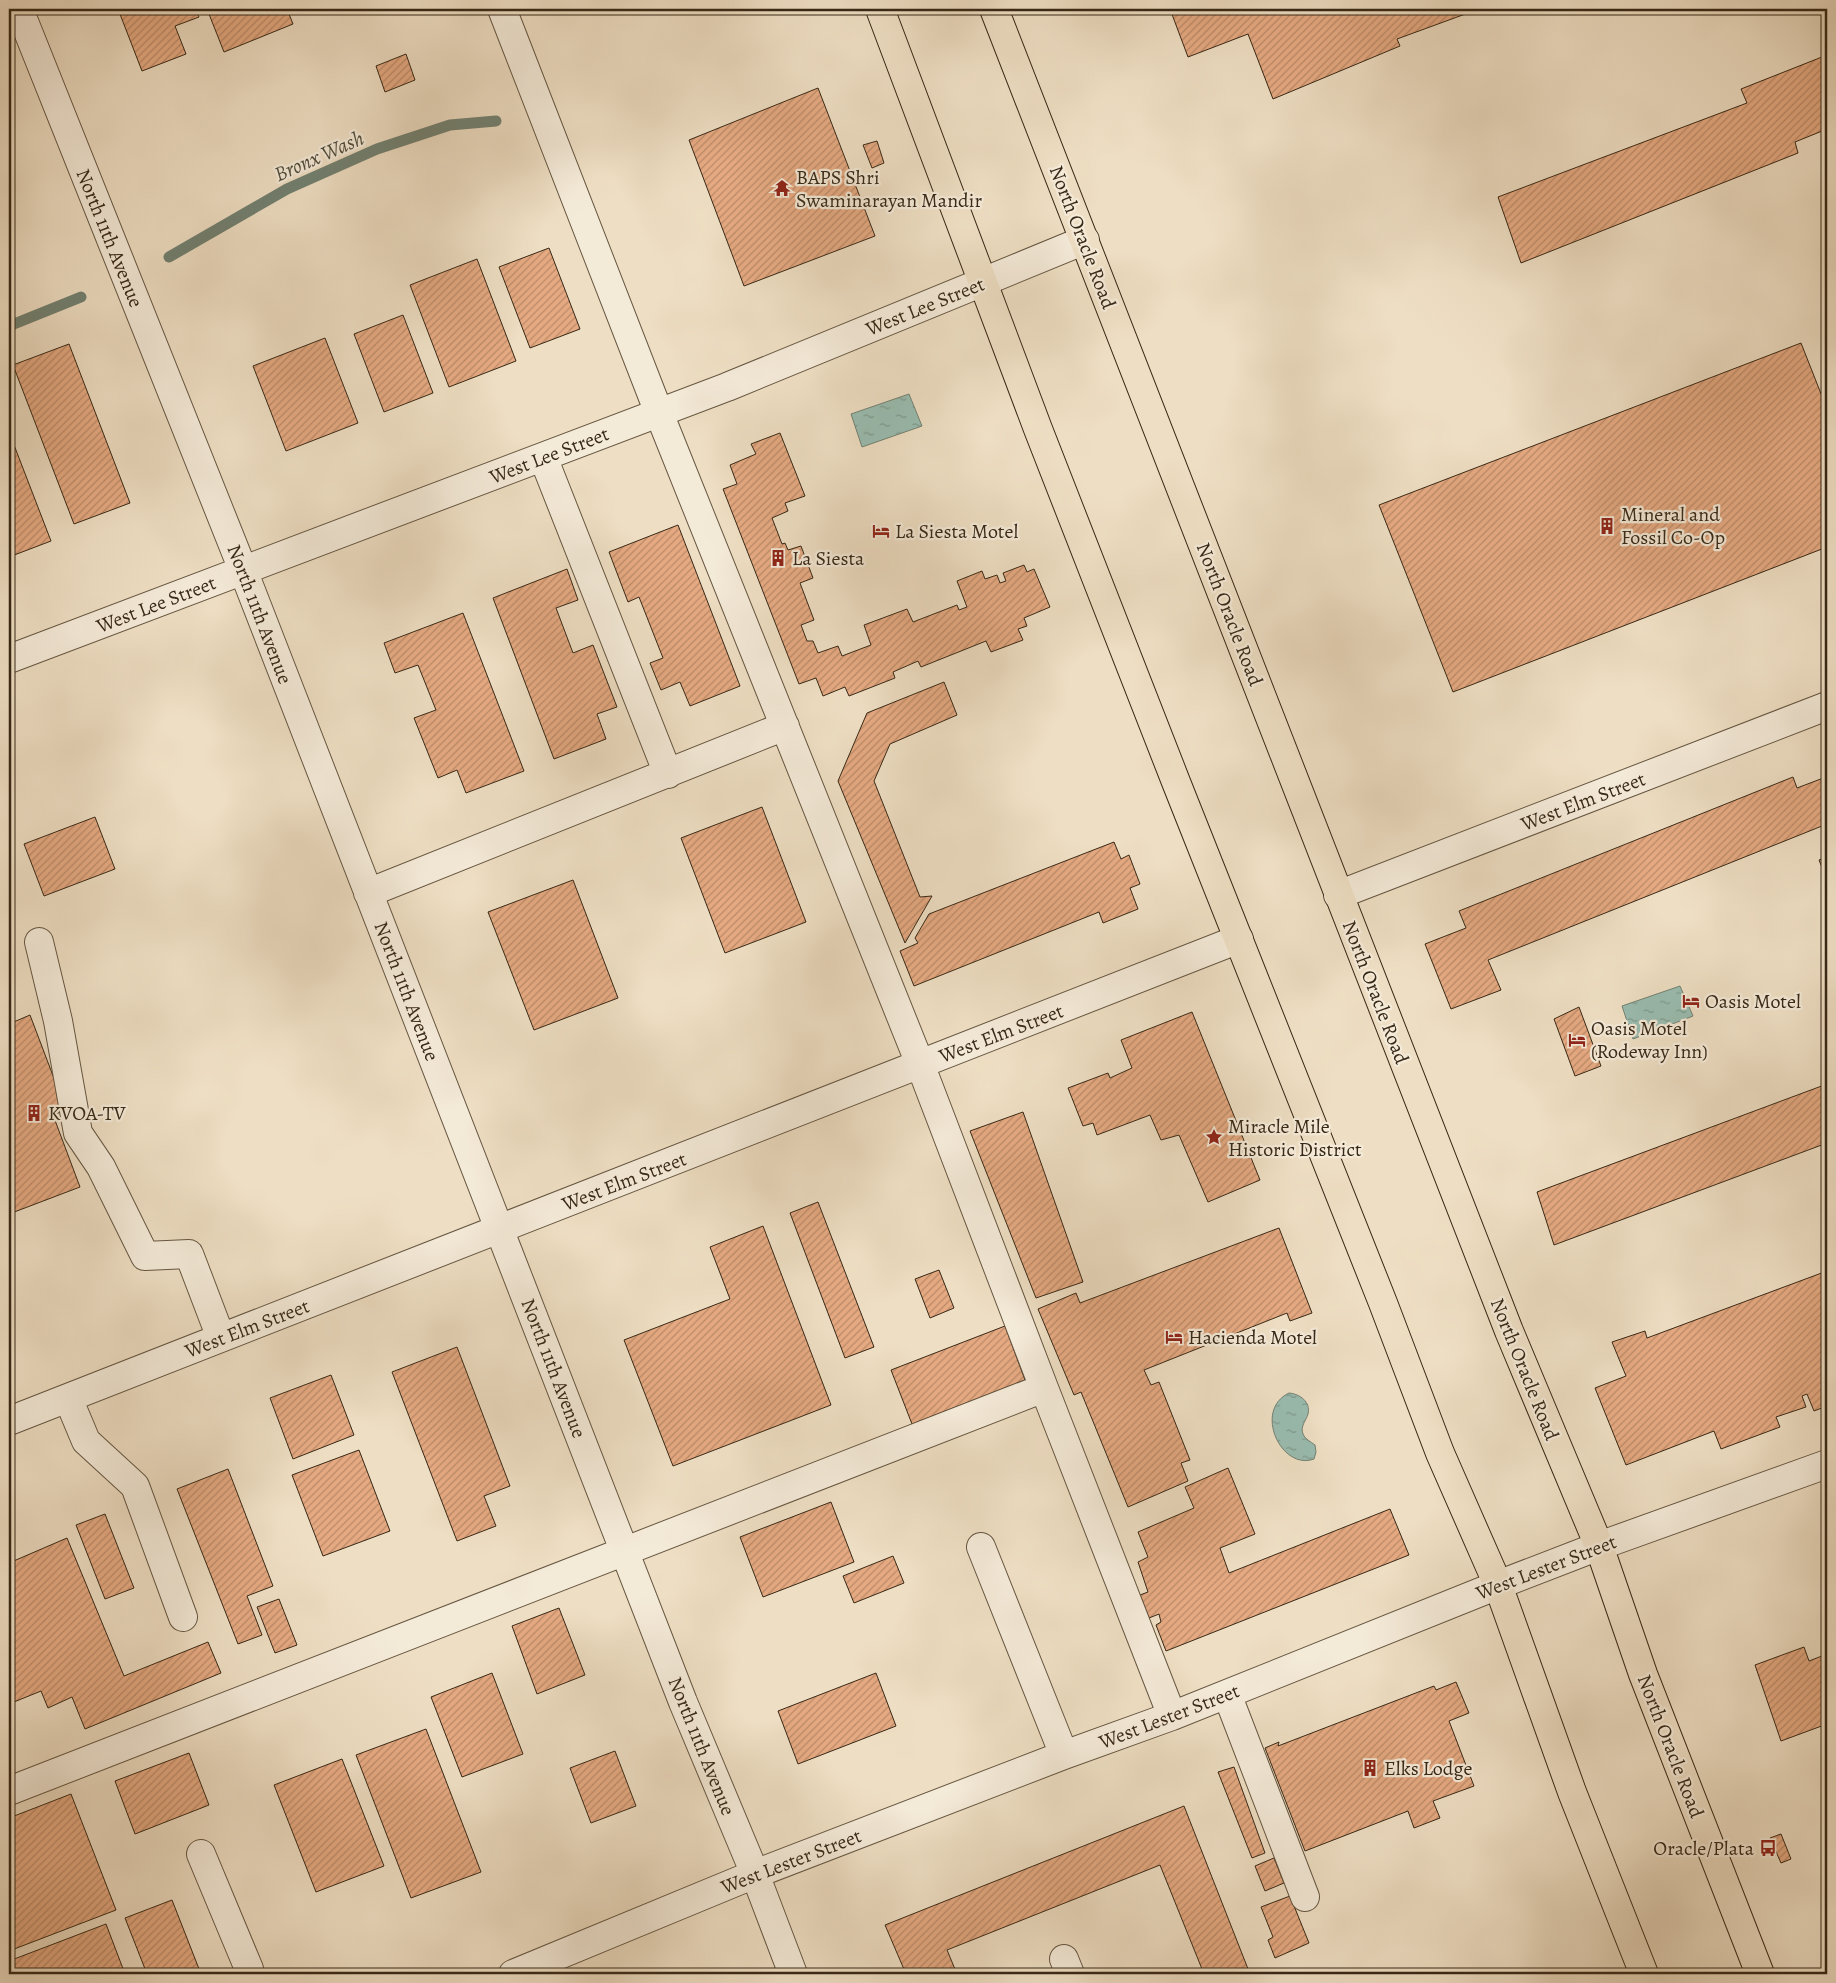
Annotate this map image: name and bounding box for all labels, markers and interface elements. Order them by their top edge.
water label: Bronx Wash [270,124,368,188]
street label: North Oracle Road [1043,162,1122,313]
place label: BAPS Shri Swaminarayan Mandir [796,164,982,214]
street label: North 11th Avenue [69,165,150,312]
temple icon: BAPS Shri Swaminarayan Mandir [772,178,792,198]
street label: West Lee Street [861,270,989,343]
street label: West Lee Street [485,420,613,491]
place label: Mineral and Fossil Co-Op [1621,501,1725,551]
building icon: Mineral and Fossil Co-Op [1597,516,1617,536]
place label: La Siesta Motel [895,518,1018,545]
hotel icon: La Siesta Motel [871,521,891,541]
street label: North Oracle Road [1190,539,1269,690]
street label: North 11th Avenue [221,541,299,688]
place label: La Siesta [792,545,865,572]
building icon: La Siesta [768,548,788,568]
street label: West Lee Street [92,569,220,640]
street label: West Elm Street [1516,765,1650,838]
street label: North Oracle Road [1336,917,1415,1068]
street label: North 11th Avenue [368,918,446,1065]
place label: Oasis Motel [1705,988,1801,1015]
hotel icon: Oasis Motel [1681,991,1701,1011]
street label: West Elm Street [934,997,1068,1070]
place label: Oasis Motel (Rodeway Inn) [1591,1015,1708,1065]
hotel icon: Oasis Motel (Rodeway Inn) [1567,1030,1587,1050]
place label: KVOA-TV [48,1100,127,1127]
building icon: KVOA-TV [24,1103,44,1123]
place label: Miracle Mile Historic District [1228,1113,1362,1163]
place icon: Miracle Mile Historic District [1204,1127,1224,1147]
street label: West Elm Street [557,1145,691,1218]
street label: West Elm Street [180,1292,314,1365]
street label: North Oracle Road [1484,1294,1566,1445]
street label: North 11th Avenue [515,1295,593,1442]
place label: Hacienda Motel [1188,1324,1317,1351]
hotel icon: Hacienda Motel [1164,1327,1184,1347]
street label: West Lester Street [1471,1528,1621,1607]
street label: North Oracle Road [1631,1671,1710,1822]
street label: North 11th Avenue [661,1673,742,1820]
street label: West Lester Street [1094,1677,1244,1756]
place label: Elks Lodge [1384,1755,1472,1782]
building icon: Elks Lodge [1360,1758,1380,1778]
street label: West Lester Street [716,1822,866,1901]
place label: Oracle/Plata [1653,1835,1755,1862]
bus stop icon: Oracle/Plata [1758,1838,1778,1858]

